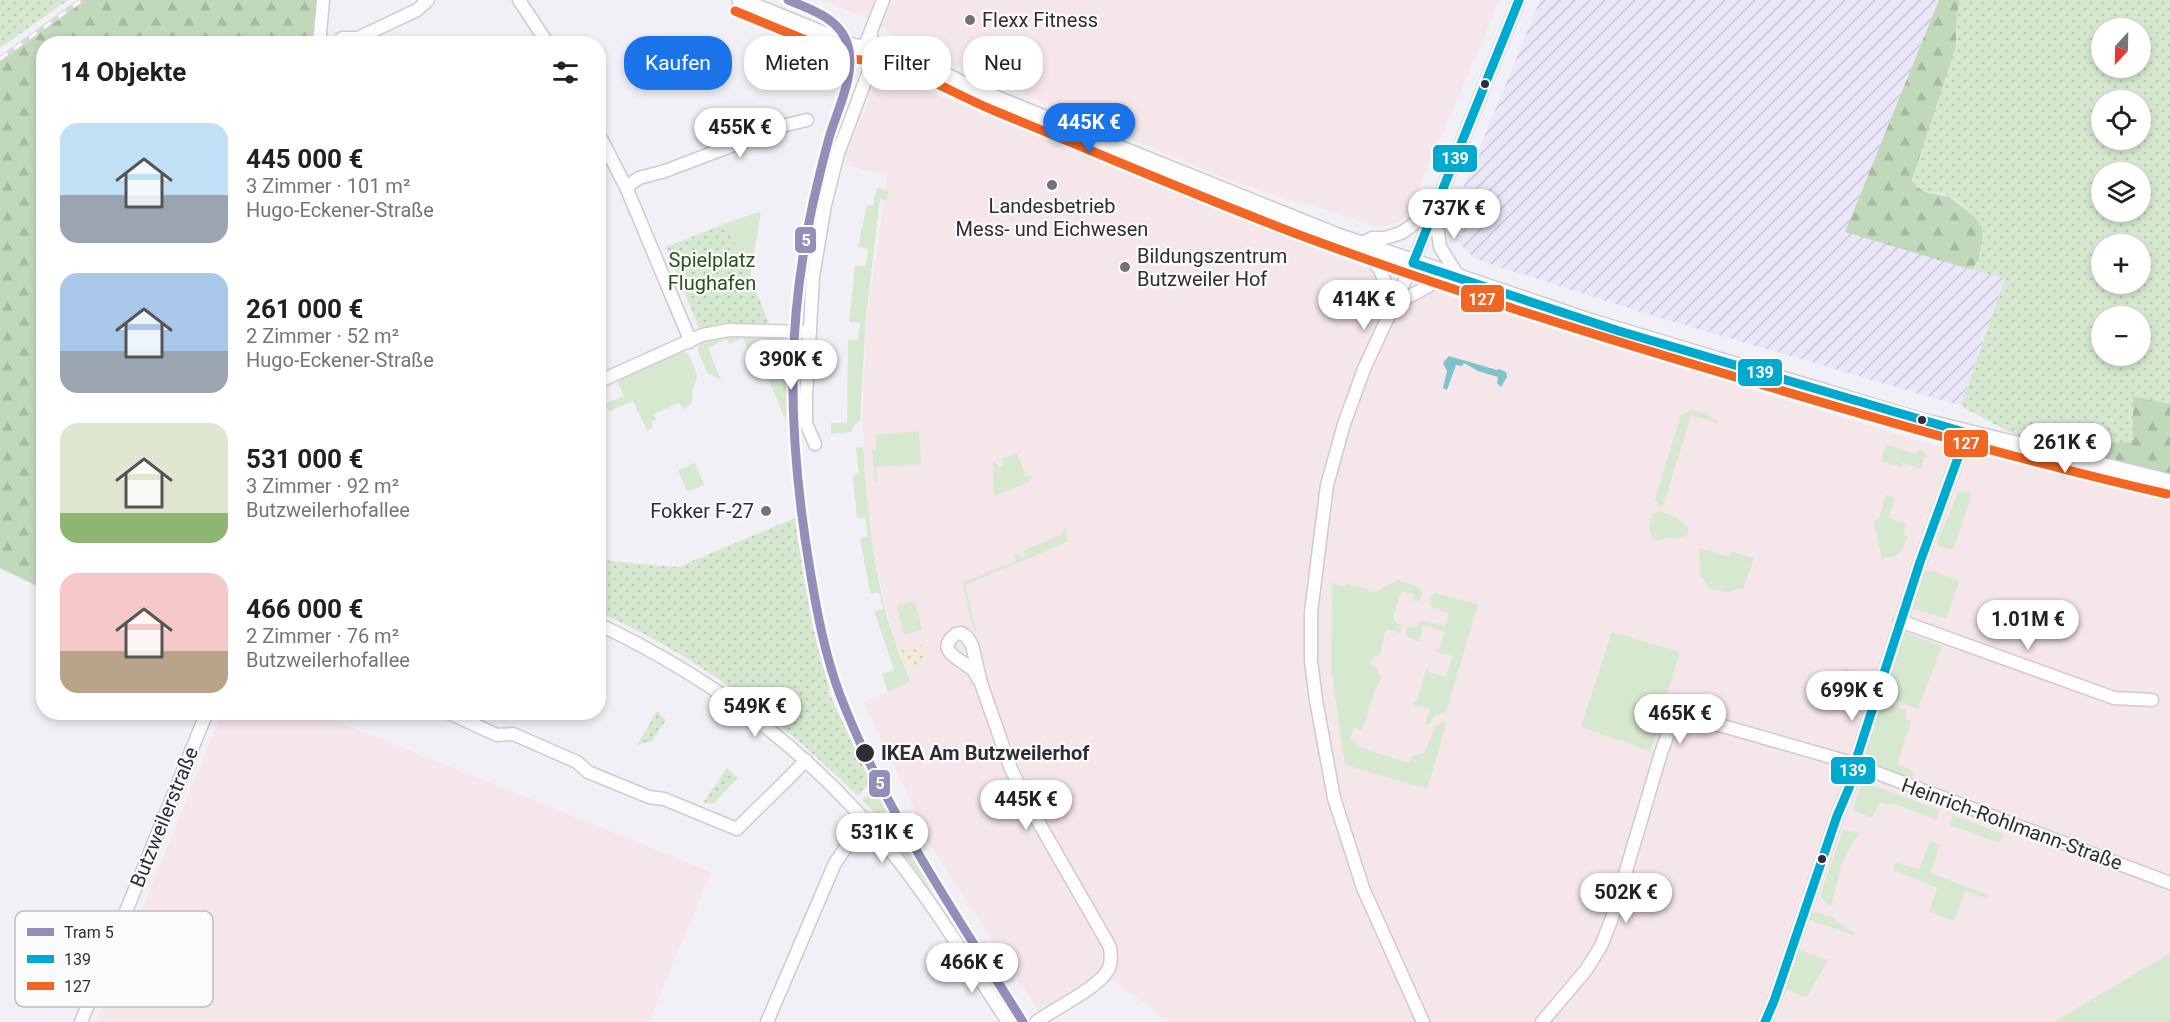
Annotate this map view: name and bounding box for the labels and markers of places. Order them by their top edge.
place label: Flexx Fitness [982,8,1098,32]
marker: Flexx Fitness [963,13,977,27]
unlabelled marker [1479,78,1491,90]
pin: 445K € [1040,103,1138,154]
pin: 455K € [691,108,789,159]
marker: Landesbetrieb Mess- und Eichwesen [1045,178,1059,192]
pin: 737K € [1405,189,1503,240]
place label: Landesbetrieb Mess- und Eichwesen [956,194,1148,241]
place label: Bildungszentrum Butzweiler Hof [1137,244,1287,291]
marker: Bildungszentrum Butzweiler Hof [1118,260,1132,274]
pin: 414K € [1315,280,1413,331]
pin: 390K € [742,340,840,391]
unlabelled marker [1916,414,1928,426]
pin: 261K € [2016,423,2114,474]
place label: Fokker F-27 [650,499,754,523]
marker: Fokker F-27 [759,504,773,518]
pin: 1.01M € [1973,600,2083,651]
pin: 699K € [1803,671,1901,722]
pin: 549K € [706,687,804,738]
pin: 465K € [1631,694,1729,745]
place label: IKEA Am Butzweilerhof [881,741,1090,765]
marker: IKEA Am Butzweilerhof [854,742,876,764]
pin: 445K € [977,780,1075,831]
pin: 531K € [833,813,931,864]
unlabelled marker [1816,853,1828,865]
pin: 502K € [1577,873,1675,924]
pin: 466K € [923,943,1021,994]

